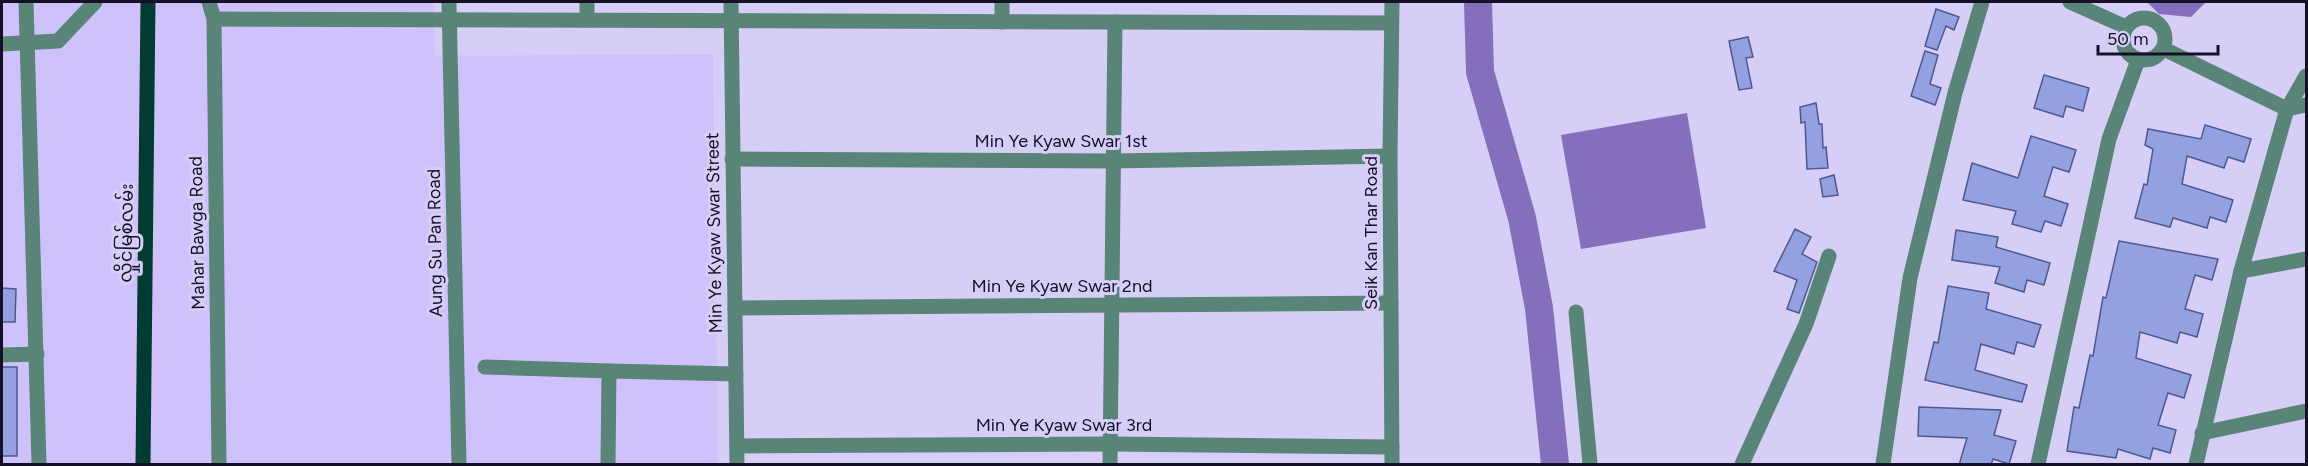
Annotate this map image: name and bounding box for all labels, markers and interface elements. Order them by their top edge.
scale bar [2098,18,2218,56]
text: 50 m [2107,28,2149,50]
street label: Min Ye Kyaw Swar 1st [975,130,1148,152]
street label: Min Ye Kyaw Swar Street [701,132,727,334]
street label: Mahar Bawga Road [185,156,209,310]
street label: Seik Kan Thar Road [1360,156,1382,310]
street label: Aung Su Pan Road [423,169,447,317]
street label: လှိုင်မြစ်လမ်း [111,183,142,283]
street label: Min Ye Kyaw Swar 2nd [972,275,1152,297]
street label: Min Ye Kyaw Swar 3rd [976,414,1152,436]

